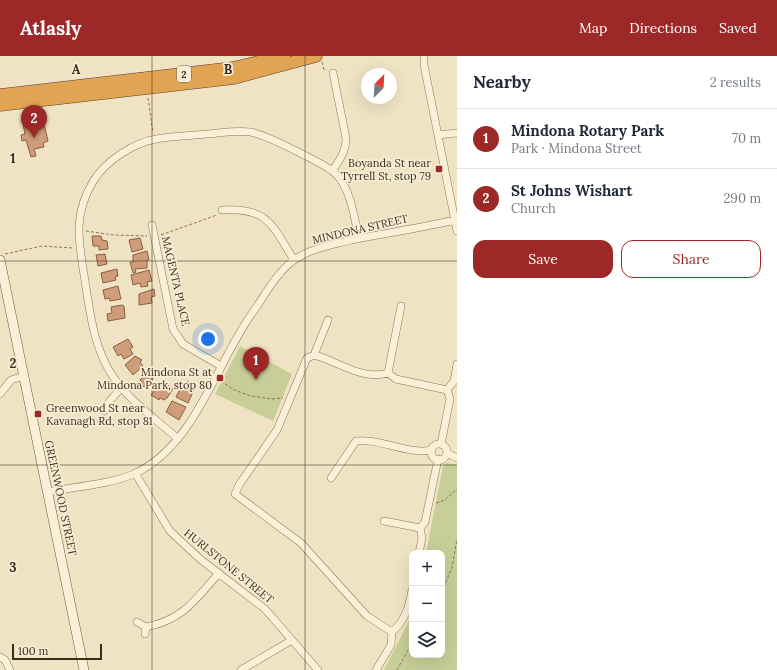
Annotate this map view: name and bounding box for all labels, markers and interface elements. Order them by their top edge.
text: Atlasly [20,16,81,40]
text: Map [579,19,607,37]
text: Directions [629,19,697,37]
text: Saved [719,19,757,37]
text: A [72,61,81,78]
text: B [224,61,233,78]
road number: 2 [177,66,191,82]
north arrow [361,68,397,104]
text: Nearby [473,71,531,93]
text: 2 results [710,74,761,91]
pin: 2 [21,105,47,138]
text: Mindona Rotary Park [511,121,664,140]
text: 1 [483,130,489,147]
text: 70 m [732,130,761,147]
text: Park · Mindona Street [511,140,642,157]
text: 1 [10,150,16,167]
place label: Boyanda St near Tyrrell St, stop 79 [341,156,431,183]
marker: Boyanda St near Tyrrell St, stop 79 [434,164,444,174]
text: St Johns Wishart [511,181,633,200]
text: 2 [483,190,489,207]
text: 290 m [723,190,761,207]
text: Church [511,200,556,217]
street label: MINDONA STREET [311,211,409,247]
street label: MAGENTA PLACE [159,235,193,327]
button: Save [473,240,613,278]
button: Share [621,240,761,278]
your location [198,329,218,349]
pin: 1 [243,347,269,380]
text: 2 [10,355,17,372]
place label: Mindona St at Mindona Park, stop 80 [97,365,213,392]
marker: Mindona St at Mindona Park, stop 80 [215,373,225,383]
place label: Greenwood St near Kavanagh Rd, stop 81 [46,401,153,428]
marker: Greenwood St near Kavanagh Rd, stop 81 [33,409,43,419]
street label: GREENWOOD STREET [42,439,80,557]
street label: HURLSTONE STREET [181,526,277,606]
map controls [409,550,445,658]
button: + [409,550,445,586]
text: 3 [9,559,17,576]
button: − [409,586,445,622]
button: layers [409,622,445,658]
scale bar [12,642,102,661]
text: 100 m [18,644,48,658]

